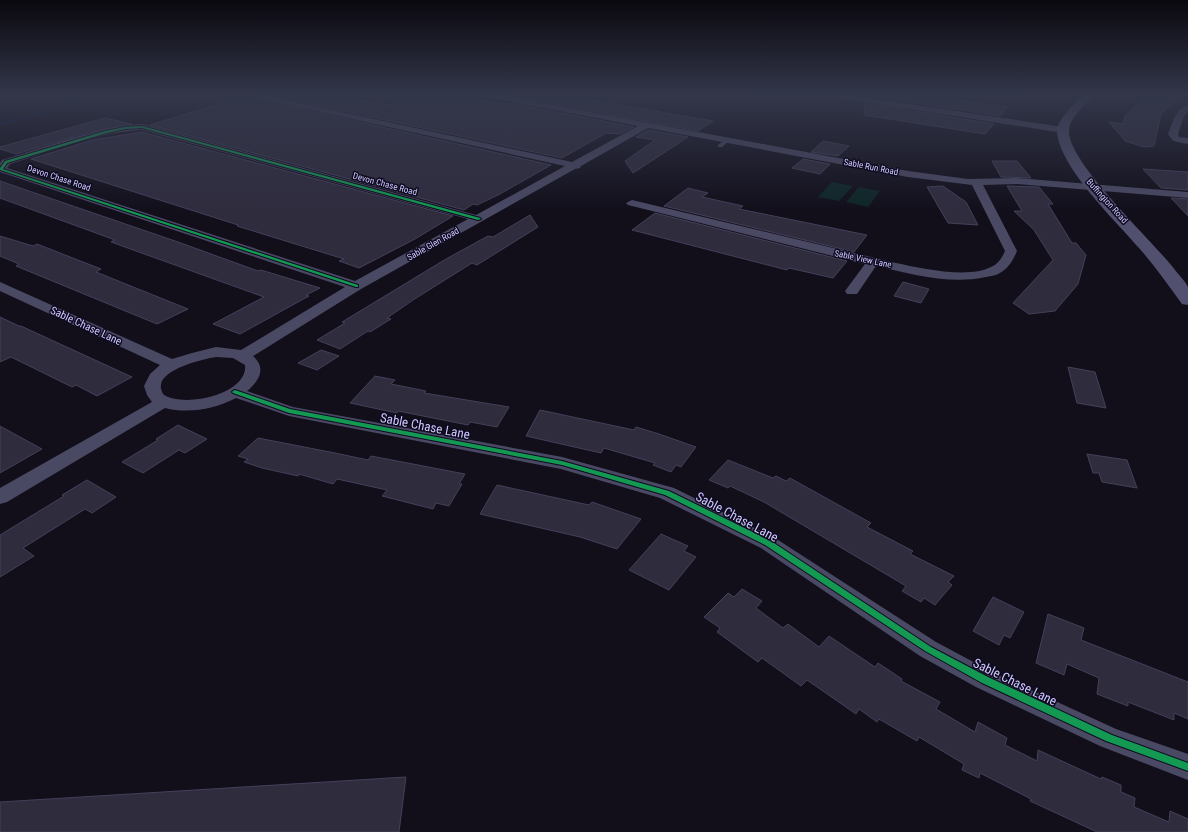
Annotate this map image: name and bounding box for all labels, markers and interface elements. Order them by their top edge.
street label: Sable Run Road [843,157,899,177]
street label: Devon Chase Road [26,163,92,193]
street label: Devon Chase Road [352,171,418,197]
street label: Buffington Road [1084,177,1130,225]
street label: Sable Glen Road [405,226,461,262]
street label: Sable View Lane [834,248,892,270]
street label: Sable Chase Lane [48,304,124,348]
street label: Sable Chase Lane [379,410,471,442]
street label: Sable Chase Lane [693,489,781,545]
street label: Sable Chase Lane [971,655,1059,709]

